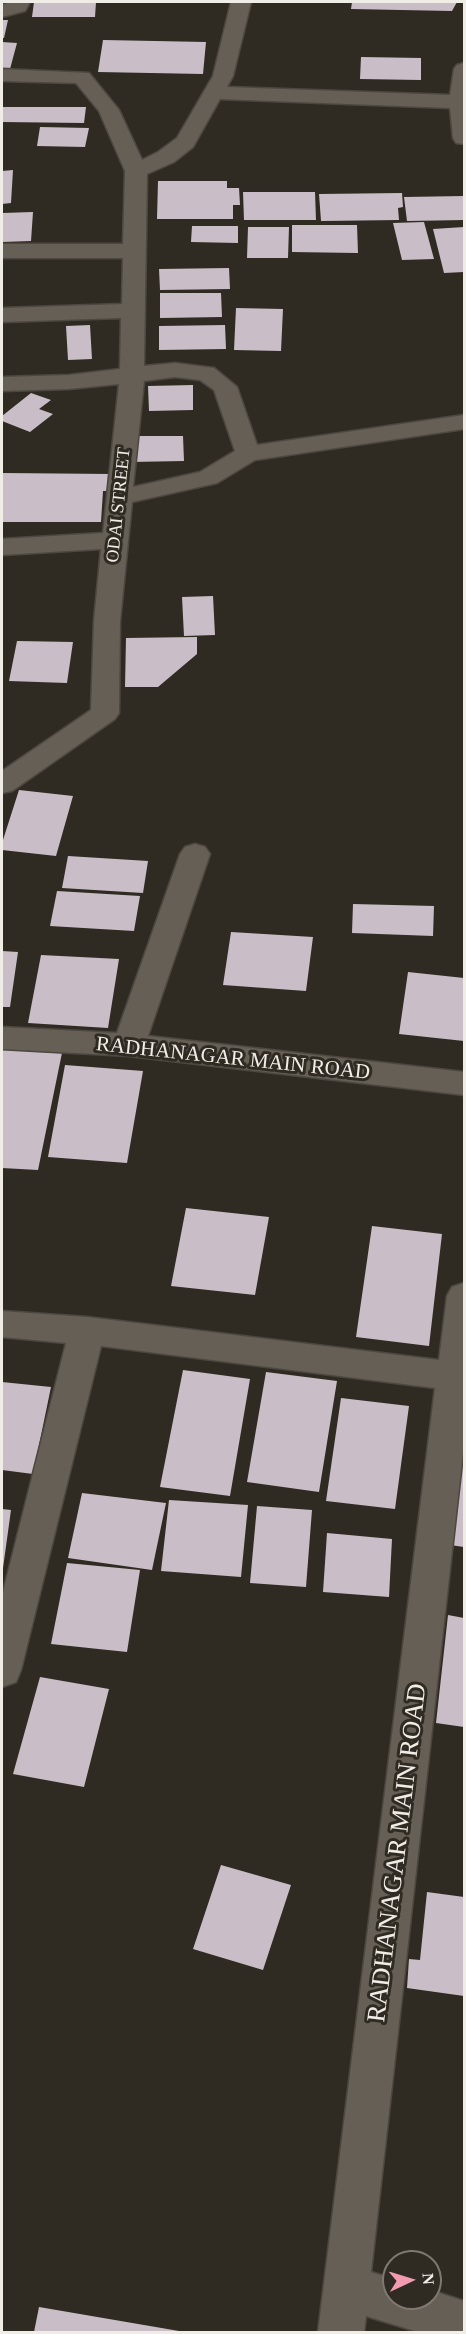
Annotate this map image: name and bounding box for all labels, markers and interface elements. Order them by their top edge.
street label: ODAI STREET [102,446,136,564]
street label: RADHANAGAR MAIN ROAD [95,1032,371,1086]
street label: RADHANAGAR MAIN ROAD [362,1682,434,2024]
north arrow [382,2250,442,2310]
text: N [420,2272,437,2285]

